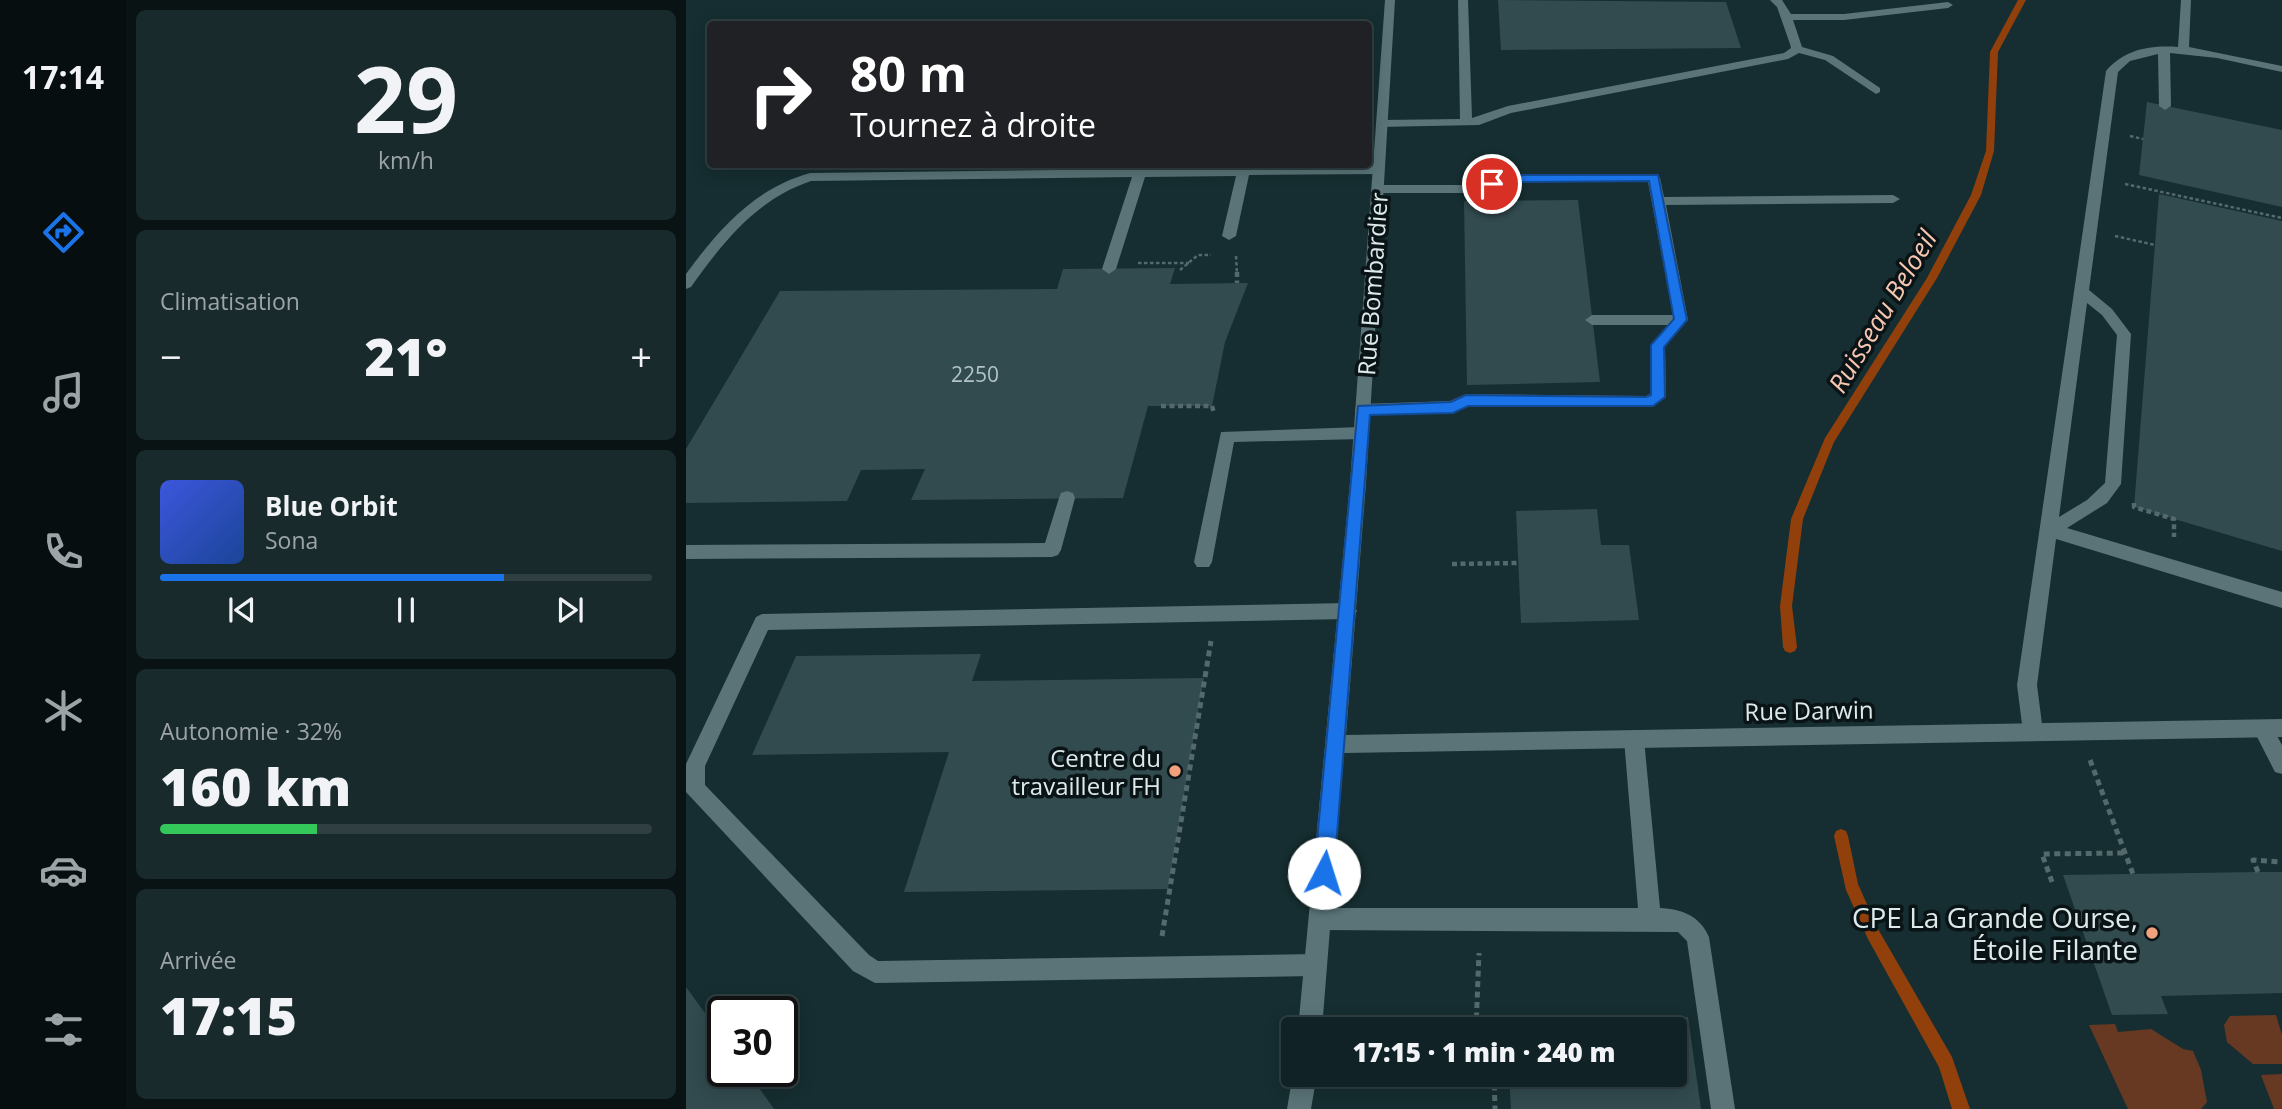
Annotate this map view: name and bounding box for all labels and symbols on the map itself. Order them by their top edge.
pin [1462,154,1522,214]
street label: Rue Bombardier [1349,191,1395,377]
water label: Ruisseau Beloeil [1819,222,1946,399]
house number: 2250 [951,360,999,388]
street label: Rue Darwin [1744,692,1874,728]
place label: Centre du travailleur FH [1011,741,1161,802]
marker: Centre du travailleur FH [1167,763,1183,779]
position arrow [1287,836,1361,910]
place label: CPE La Grande Ourse, Étoile Filante [1852,898,2138,968]
marker: CPE La Grande Ourse, Étoile Filante [2144,925,2160,941]
speed limit sign: 30 [707,996,798,1087]

